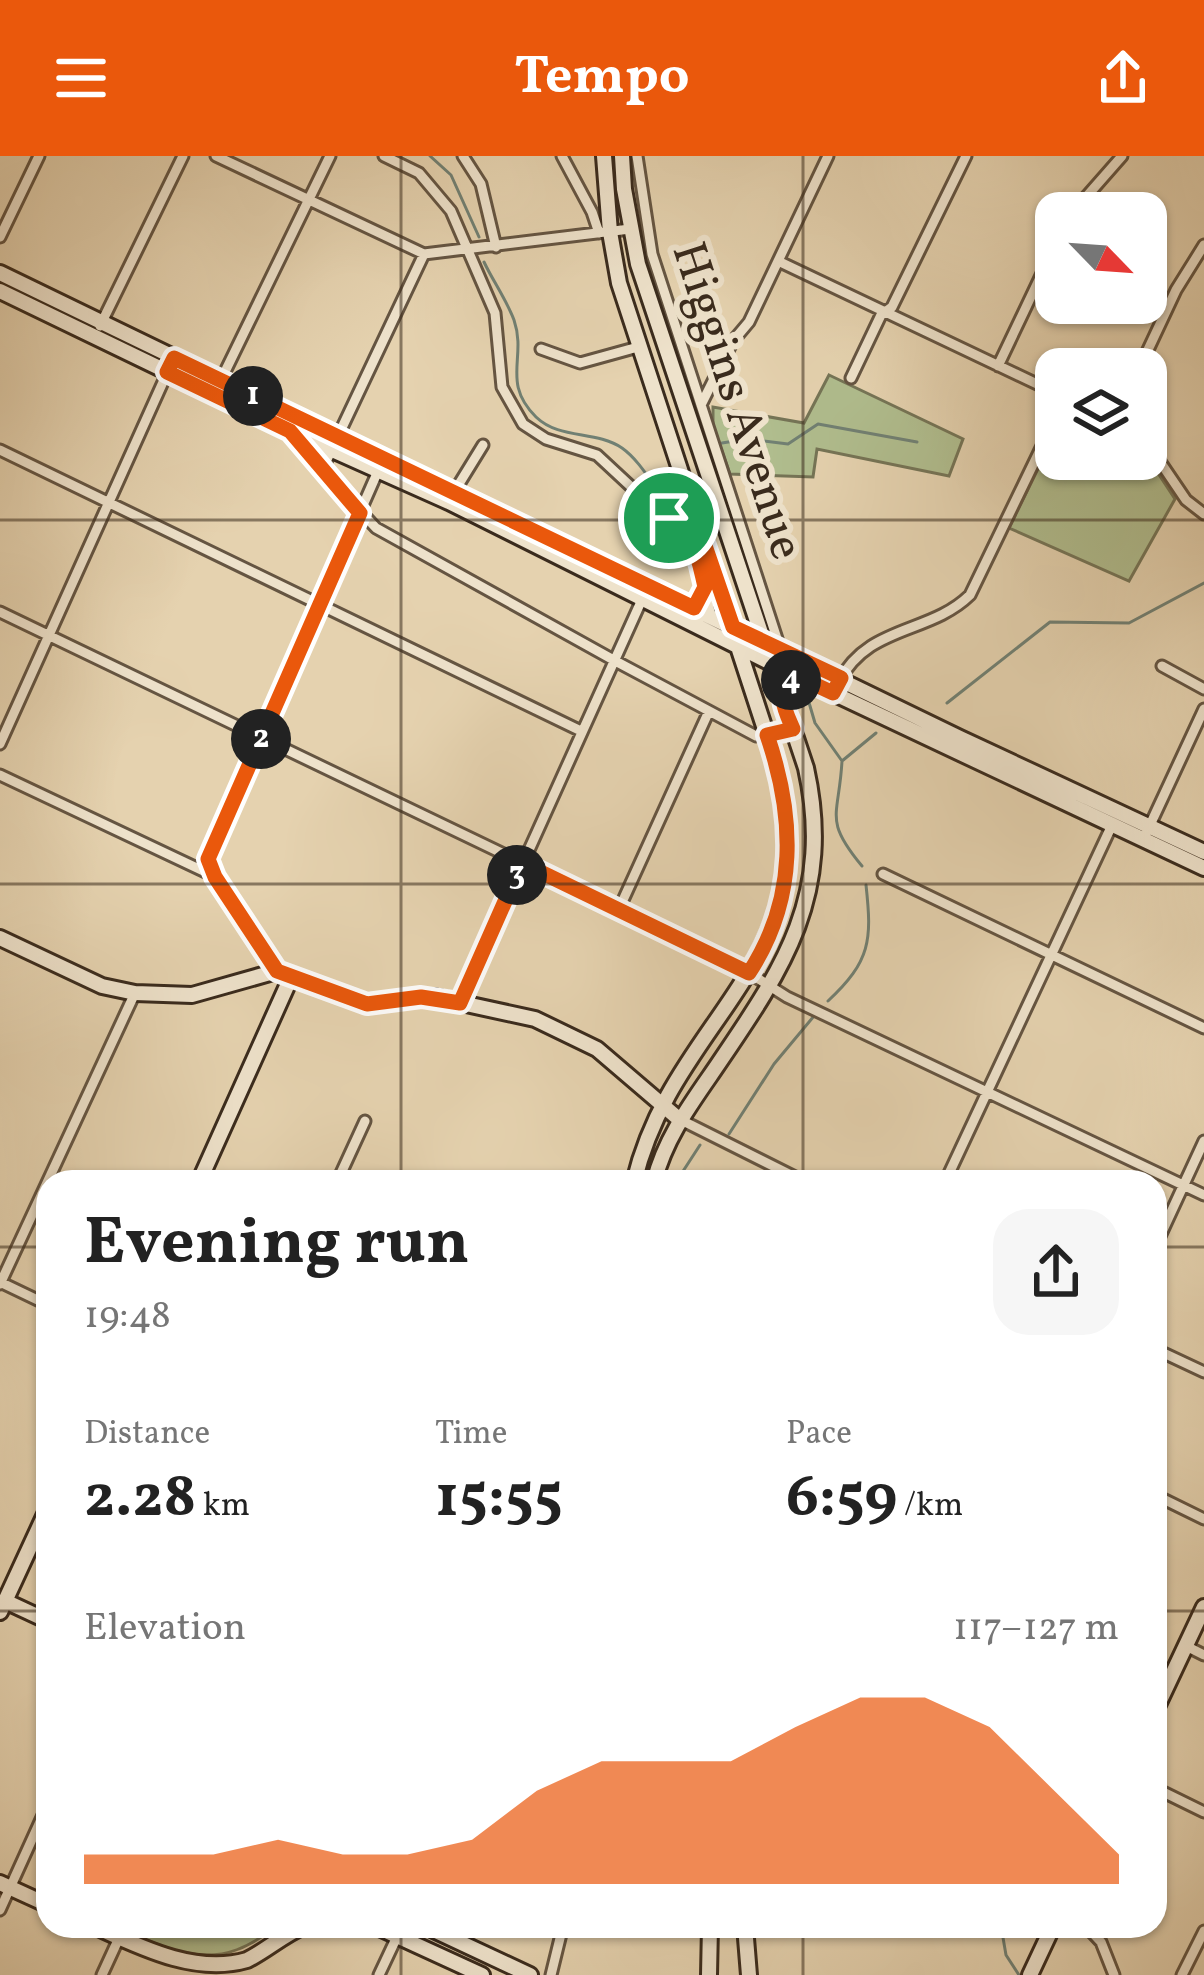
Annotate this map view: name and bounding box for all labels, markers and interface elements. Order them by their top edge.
text: Tempo [514,41,690,116]
icon: menu [48,45,114,111]
icon: share [1090,45,1156,111]
north arrow [1035,192,1167,324]
map controls [1035,192,1167,480]
street label: Higgins Avenue [653,234,819,569]
button: layers [1035,348,1167,480]
pin: 1 [223,366,283,426]
text: 1 [246,373,260,419]
pin [618,467,720,569]
icon: arrive [636,485,702,551]
pin: 4 [761,650,821,710]
text: 4 [781,657,801,703]
pin: 2 [231,709,291,769]
text: 2 [252,716,270,762]
pin: 3 [487,845,547,905]
text: 3 [509,852,525,898]
text: Evening run [84,1199,470,1291]
button: share [993,1209,1119,1335]
text: 19:48 [84,1290,171,1344]
text: Distance [84,1412,210,1458]
text: Time [435,1412,507,1458]
text: Pace [786,1412,852,1458]
text: 2.28 [84,1458,196,1541]
text: 15:55 [435,1458,563,1541]
text: 6:59 [786,1458,897,1541]
text: km [196,1484,250,1530]
text: /km [897,1484,963,1530]
text: Elevation [84,1602,246,1656]
text: 117–127 m [953,1602,1119,1656]

